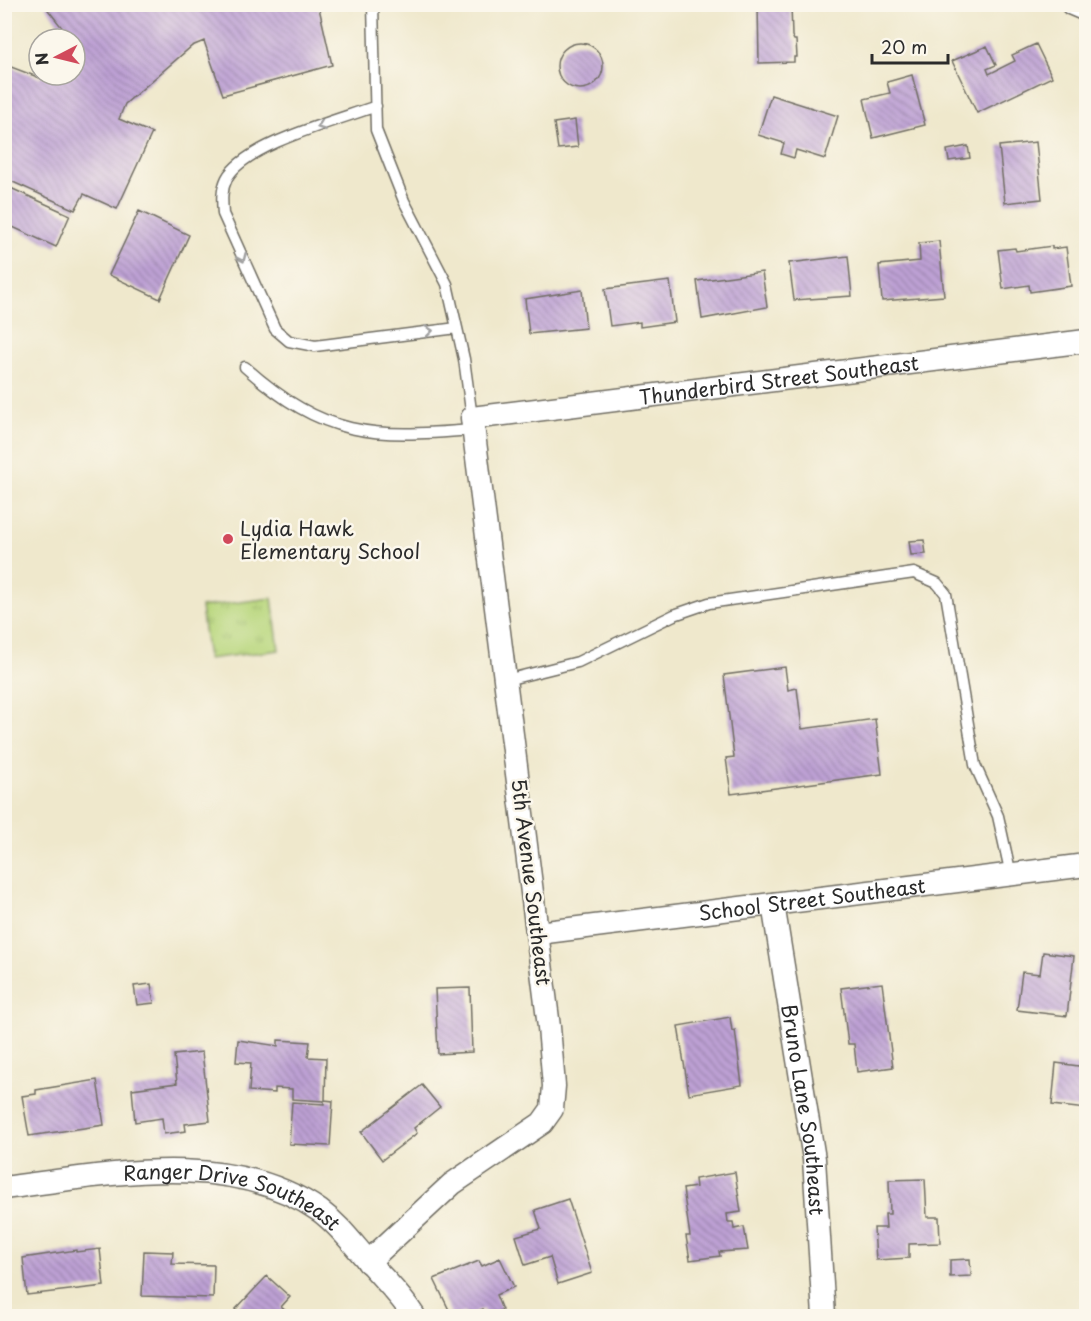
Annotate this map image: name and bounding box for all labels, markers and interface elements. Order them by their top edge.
north arrow [27,27,87,87]
scale bar [872,27,948,65]
text: 20 m [881,33,927,60]
text: N [28,51,54,67]
one-way arrow [317,119,327,132]
one-way arrow [235,251,247,262]
one-way arrow [424,326,434,338]
street label: Thunderbird Street Southeast [637,347,920,412]
place label: Lydia Hawk Elementary School [240,513,420,566]
marker: Lydia Hawk Elementary School [221,532,235,546]
street label: 5th Avenue Southeast [504,777,560,987]
street label: School Street Southeast [697,870,927,928]
street label: Bruno Lane Southeast [774,1002,833,1216]
street label: Ranger Drive Southeast [122,1156,348,1237]

